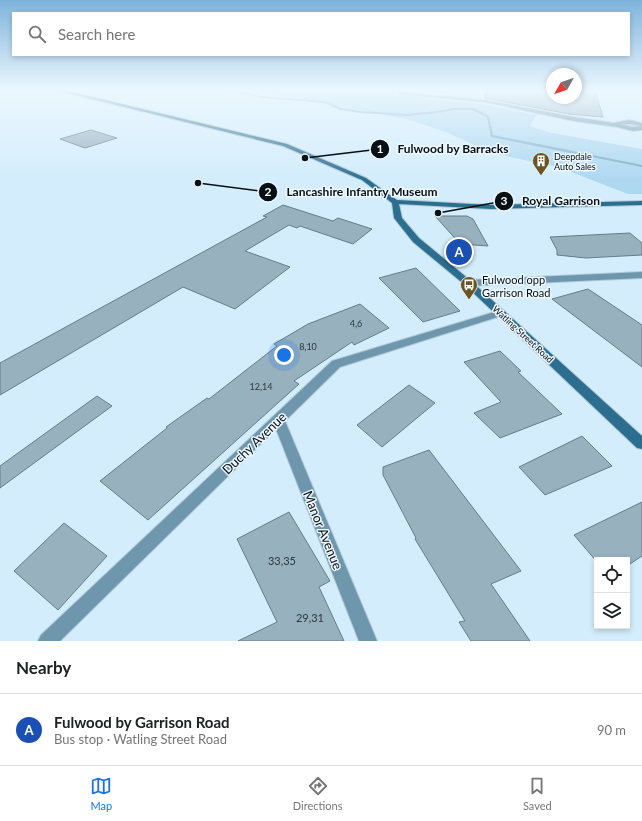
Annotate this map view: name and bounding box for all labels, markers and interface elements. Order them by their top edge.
search box [12,12,630,56]
icon: search [26,23,48,45]
text: Search here [58,25,135,43]
north arrow [546,68,582,104]
callout: Fulwood by Barracks [370,137,517,161]
text: 1 [377,141,384,156]
text: Fulwood by Barracks [397,141,509,156]
building icon: Deepdale Auto Sales [531,151,551,176]
place label: Deepdale Auto Sales [554,151,596,172]
callout: Lancashire Infantry Museum [258,180,446,204]
text: 2 [265,184,272,199]
text: Lancashire Infantry Museum [286,184,438,199]
callout: Royal Garrison [494,189,608,213]
text: 3 [501,193,508,208]
text: Royal Garrison [522,193,600,208]
pin: A [446,237,472,267]
place label: Fulwood opp Garrison Road [482,273,550,299]
bus stop icon: Fulwood opp Garrison Road [459,275,479,300]
street label: Watling Street Road [490,303,556,365]
house number: 4,6 [350,318,362,329]
house number: 8,10 [299,341,317,352]
your location [274,345,294,365]
house number: 12,14 [250,381,272,392]
street label: Duchy Avenue [219,408,289,477]
street label: Manor Avenue [300,488,346,572]
house number: 33,35 [268,554,296,567]
map controls [594,557,630,629]
button: locate [594,557,630,593]
button: layers [594,593,630,629]
house number: 29,31 [296,611,324,624]
text: Nearby [16,657,71,678]
text: Fulwood by Garrison Road [54,713,230,731]
text: A [24,722,34,738]
text: 90 m [597,722,626,738]
text: Bus stop · Watling Street Road [54,731,227,747]
tab: Map [90,775,112,812]
tab: Directions [293,775,342,812]
tab: Saved [523,775,552,812]

